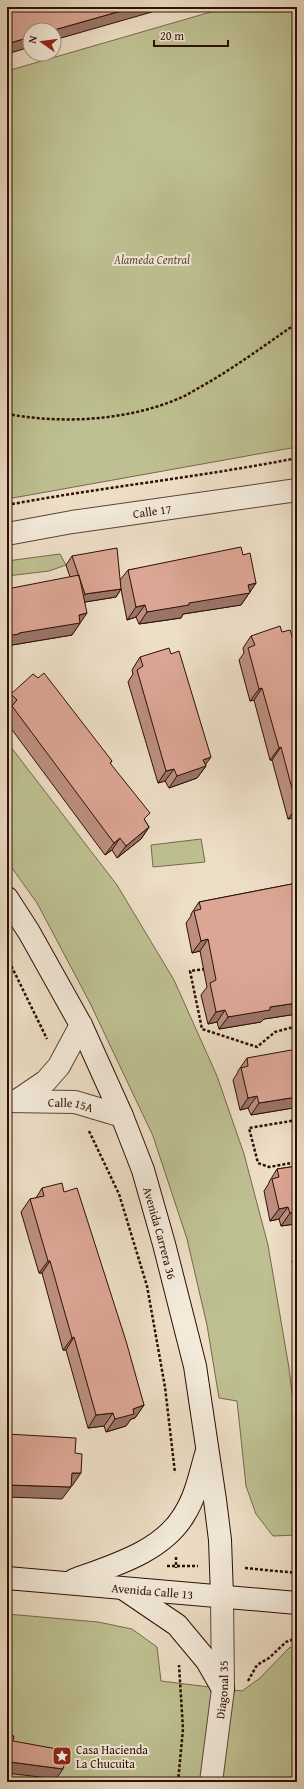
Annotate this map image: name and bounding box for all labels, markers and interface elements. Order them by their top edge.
north arrow [22,22,62,62]
scale bar [154,22,228,48]
text: 20 m [160,27,184,44]
text: N [24,33,41,45]
park label: Alameda Central [113,251,190,268]
street label: Calle 17 [132,499,173,522]
street label: Calle 15A [48,1093,96,1116]
street label: Avenida Carrera 36 [140,1185,181,1281]
street label: Avenida Calle 13 [111,1579,194,1603]
street label: Diagonal 35 [211,1660,232,1720]
place label: Casa Hacienda La Chucuita [76,1741,148,1772]
place icon: Casa Hacienda La Chucuita [51,1745,73,1767]

